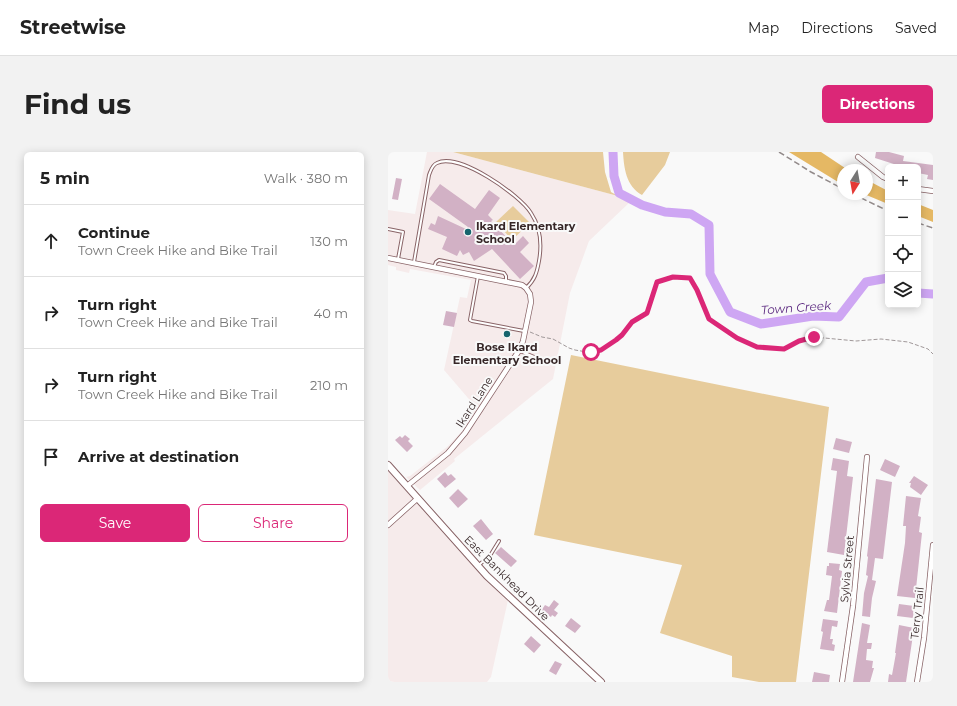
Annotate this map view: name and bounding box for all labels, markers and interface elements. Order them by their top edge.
text: Streetwise [20,16,126,39]
text: Map [748,19,779,37]
text: Directions [801,19,873,37]
text: Saved [895,19,937,37]
button: Directions [822,85,933,123]
text: Find us [24,87,131,121]
north arrow [837,164,873,200]
map controls [885,164,921,308]
button: + [885,164,921,200]
text: 5 min [40,168,90,188]
text: Walk · 380 m [264,170,348,186]
button: − [885,200,921,236]
place label: Ikard Elementary School [476,219,576,246]
text: Continue [78,223,150,242]
marker: Ikard Elementary School [463,227,473,237]
icon: ahead [40,230,62,252]
text: 130 m [310,233,348,249]
button: locate [885,236,921,272]
text: Town Creek Hike and Bike Trail [78,242,278,258]
button: layers [885,272,921,308]
text: Turn right [78,295,157,314]
water label: Town Creek [760,298,832,317]
icon: right [40,302,62,324]
text: 40 m [314,305,348,321]
text: Town Creek Hike and Bike Trail [78,314,278,330]
route end [805,328,823,346]
marker: Bose Ikard Elementary School [502,329,512,339]
place label: Bose Ikard Elementary School [453,340,561,367]
route start [582,343,600,361]
text: Turn right [78,367,157,386]
icon: right [40,374,62,396]
street label: Ikard Lane [452,374,496,430]
text: 210 m [310,377,348,393]
text: Town Creek Hike and Bike Trail [78,386,278,402]
icon: arrive [40,446,62,468]
text: Arrive at destination [78,447,239,466]
button: Save [40,504,190,542]
button: Share [198,504,348,542]
street label: East Bankhead Drive [461,532,553,624]
street label: Sylvia Street [837,534,857,603]
street label: Terry Trail [907,586,927,640]

